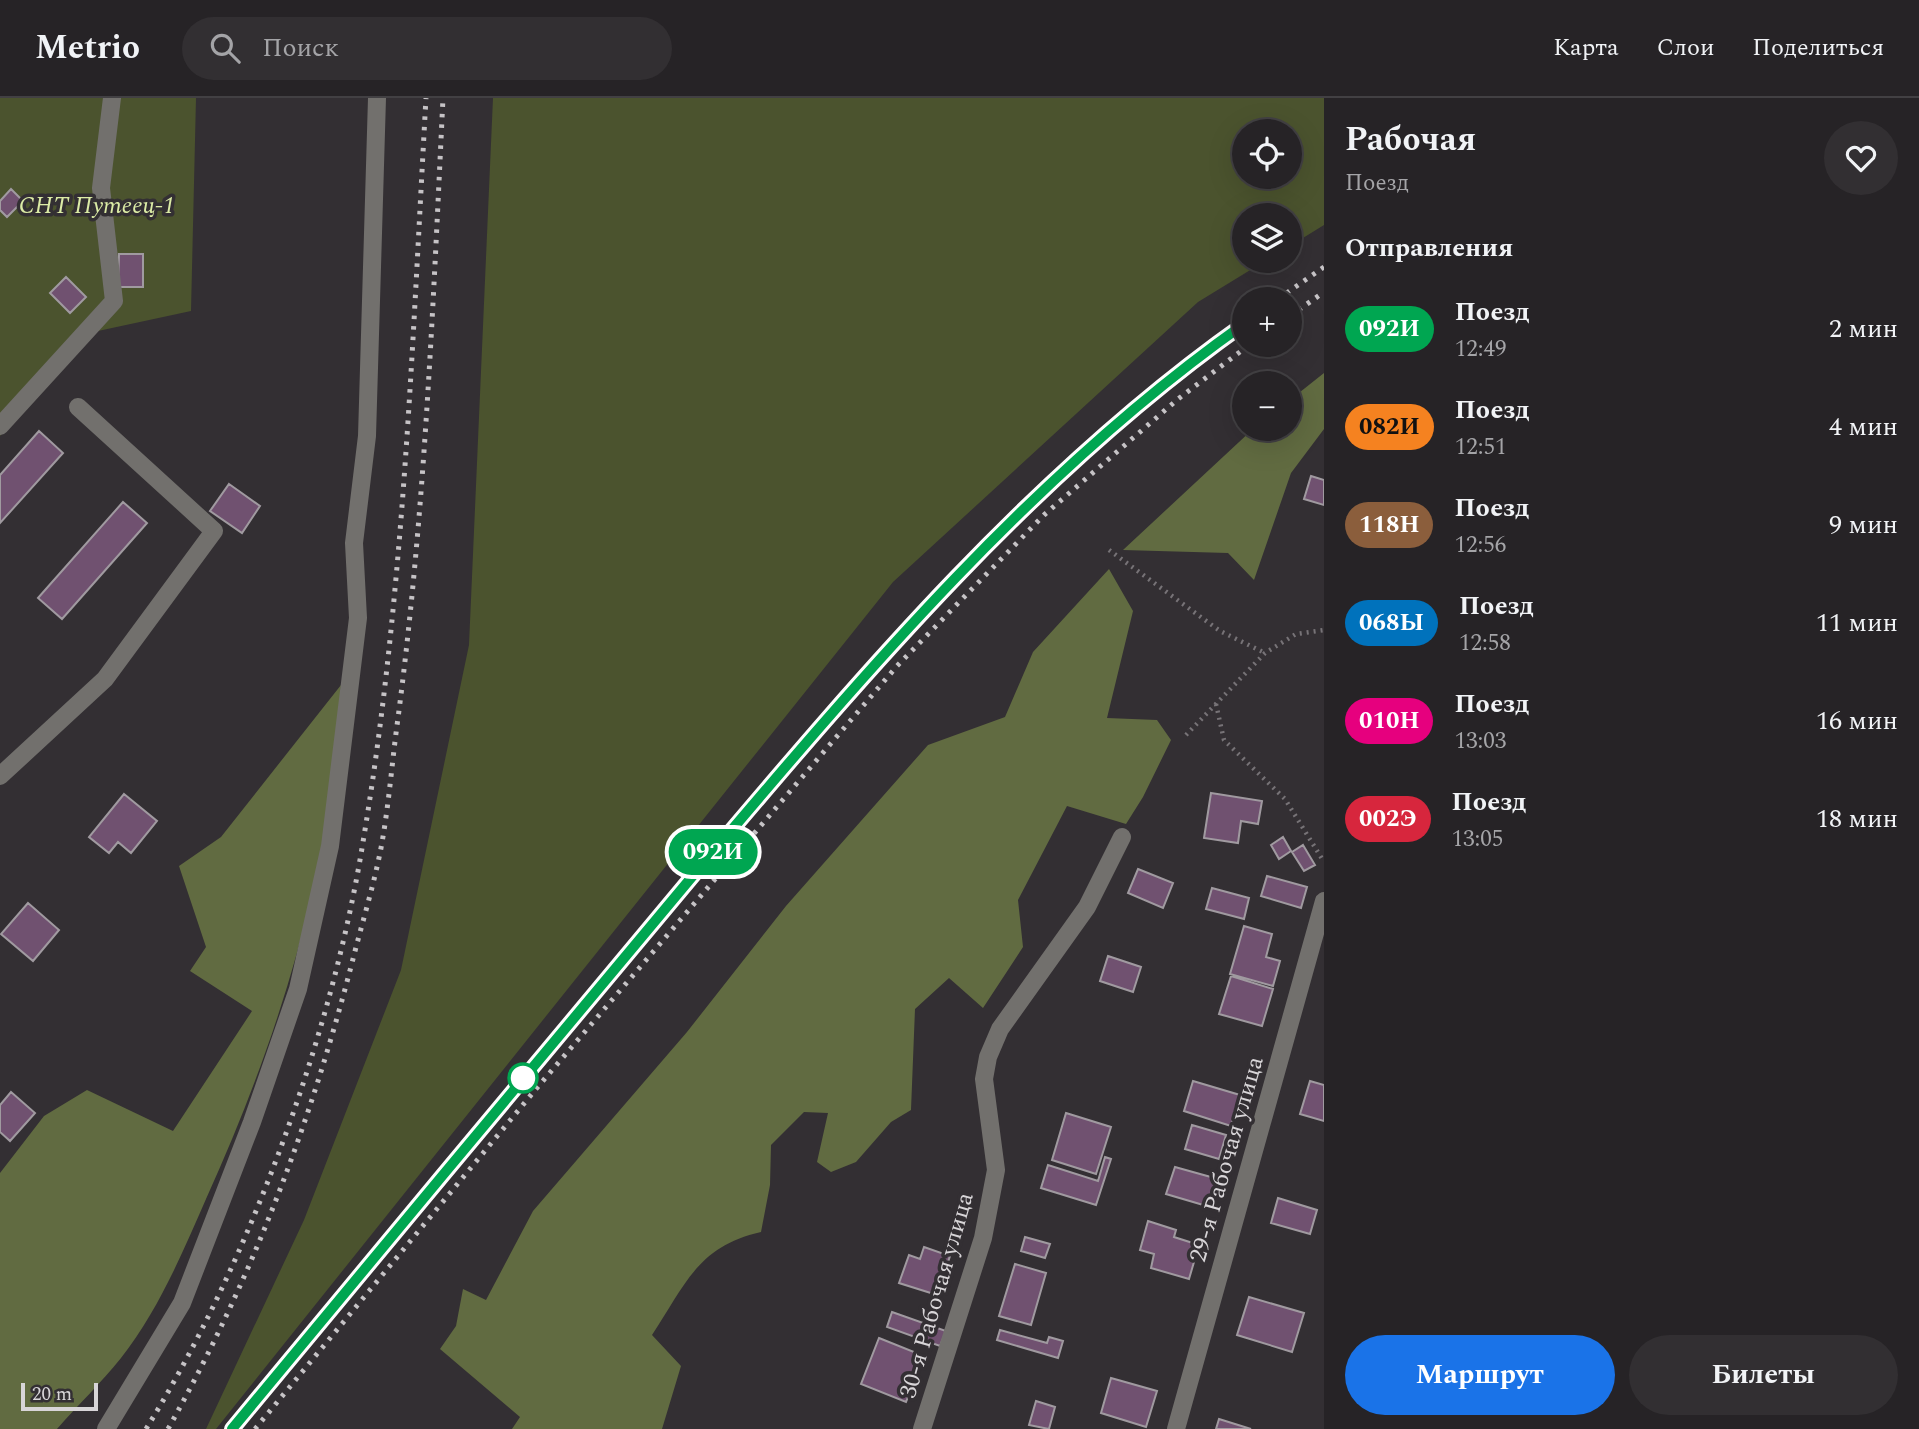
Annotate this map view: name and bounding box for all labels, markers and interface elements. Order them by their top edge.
search box [182,17,672,80]
text: Metrio [35,23,140,73]
text: Поиск [262,28,339,68]
icon: search [206,29,244,67]
text: Карта [1553,30,1619,66]
text: Слои [1657,30,1714,66]
text: Поделиться [1752,30,1884,66]
text: Рабочая [1345,115,1476,165]
map controls [1232,119,1302,441]
button: locate [1232,119,1302,189]
button: heart [1824,121,1898,195]
text: Поезд [1345,166,1409,201]
park label: СНТ Путеец-1 [19,188,175,224]
button: layers [1232,203,1302,273]
text: Отправления [1345,228,1513,268]
button: + [1232,287,1302,357]
text: Поезд [1455,292,1529,332]
text: 2 мин [1829,309,1898,349]
text: 092И [1359,311,1420,347]
text: 12:49 [1455,332,1506,367]
button: − [1232,371,1302,441]
text: Поезд [1455,390,1529,430]
text: 4 мин [1829,407,1898,447]
text: 082И [1359,409,1420,445]
text: 12:51 [1455,430,1506,465]
text: Поезд [1454,488,1529,528]
text: 9 мин [1829,505,1898,545]
text: 118Н [1359,507,1419,543]
text: 12:56 [1454,528,1506,563]
text: Поезд [1459,586,1534,626]
text: 11 мин [1816,603,1898,643]
text: 068Ы [1359,605,1424,641]
text: 12:58 [1459,626,1511,661]
text: Поезд [1454,684,1529,724]
text: 16 мин [1816,701,1898,741]
text: 010Н [1359,703,1419,739]
text: 13:03 [1454,724,1506,759]
text: Поезд [1452,782,1526,822]
text: 18 мин [1816,799,1898,839]
text: 002Э [1359,801,1417,837]
text: 13:05 [1452,822,1503,857]
line badge: 092И [664,829,762,875]
text: 092И [683,834,743,870]
street label: 29-я Рабочая улица [1180,1052,1274,1266]
unlabelled marker [508,1063,538,1093]
street label: 30-я Рабочая улица [890,1188,984,1402]
button: Маршрут [1345,1335,1615,1415]
button: Билеты [1629,1335,1898,1415]
scale bar [21,1380,98,1412]
text: 20 m [32,1380,72,1409]

